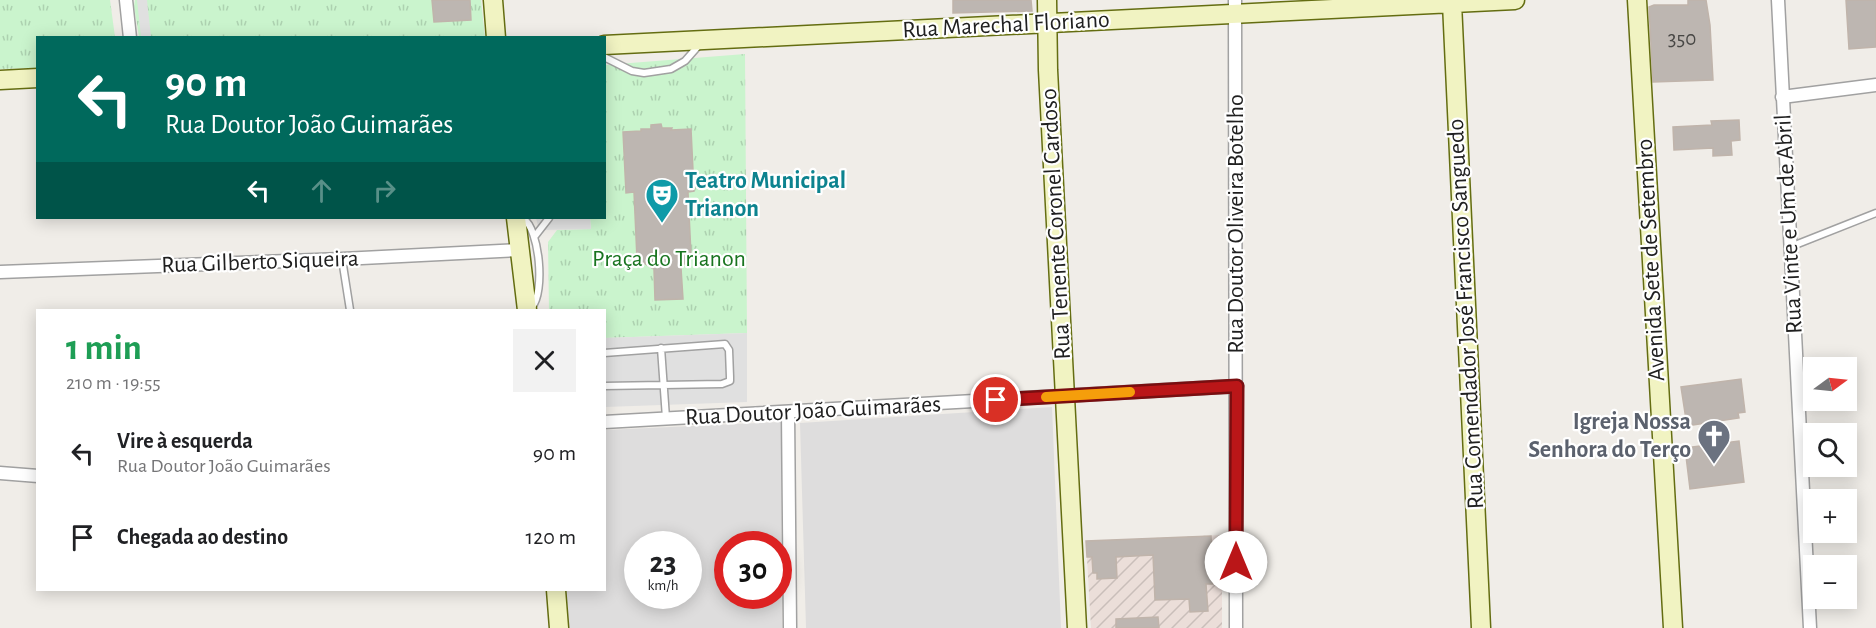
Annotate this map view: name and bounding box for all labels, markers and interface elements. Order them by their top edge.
street label: Rua Marechal Floriano [902,8,1110,42]
house number: 350 [1668,28,1696,49]
icon: left [66,60,144,138]
text: 90 m [165,62,247,104]
street label: Rua Tenente Coronel Cardoso [1037,88,1075,360]
street label: Rua Doutor Oliveira Botelho [1224,94,1248,354]
text: Rua Doutor João Guimarães [165,111,453,138]
street label: Rua Vinte e Um de Abril [1771,114,1807,334]
street label: Rua Comendador José Francisco Sanguedo [1444,118,1488,510]
street label: Avenida Sete de Setembro [1633,138,1669,382]
place label: Teatro Municipal Trianon [685,169,846,221]
icon: left [242,174,275,207]
icon: ahead [305,174,338,207]
icon: right [368,174,401,207]
theatre icon: Teatro Municipal Trianon [644,177,680,224]
street label: Rua Gilberto Siqueira [161,247,359,277]
park label: Praça do Trianon [592,247,746,271]
button: close [513,329,576,392]
text: 1 min [66,330,142,366]
north arrow [1803,357,1857,411]
map controls [1803,357,1857,609]
text: 210 m · 19:55 [66,373,161,393]
pin [970,374,1021,425]
icon: arrive [979,383,1012,416]
street label: Rua Doutor João Guimarães [684,392,942,430]
place label: Igreja Nossa Senhora do Terço [1528,410,1691,462]
church icon: Igreja Nossa Senhora do Terço [1696,418,1732,465]
button: search [1803,423,1857,477]
text: Vire à esquerda [117,430,253,452]
icon: left [66,437,99,470]
text: 90 m [533,442,576,464]
text: Rua Doutor João Guimarães [117,456,331,476]
button: + [1803,489,1857,543]
icon: arrive [66,521,99,554]
text: Chegada ao destino [117,526,288,548]
text: 120 m [526,526,576,548]
position arrow [1204,530,1268,594]
speed limit sign: 30 [714,531,792,609]
text: 23 [649,548,677,578]
button: − [1803,555,1857,609]
text: km/h [648,578,678,593]

